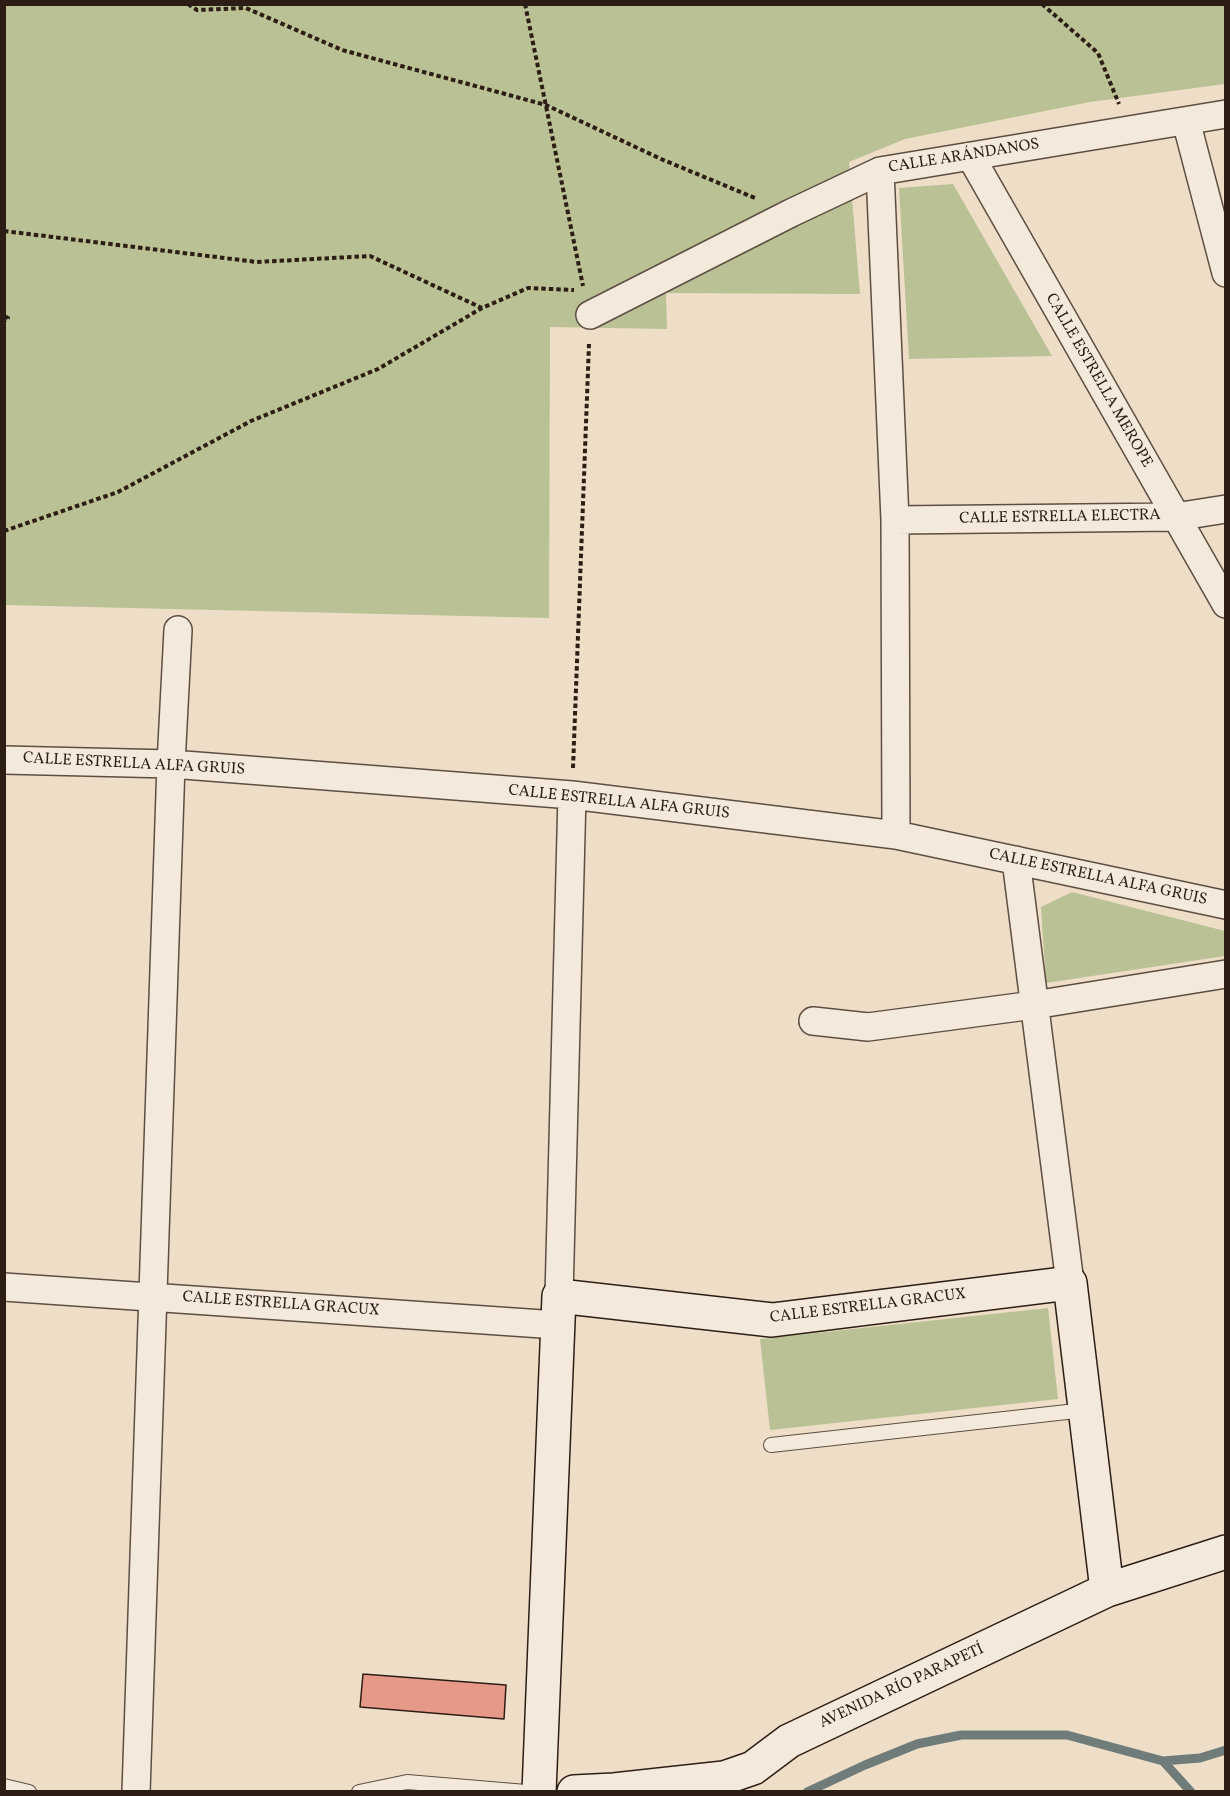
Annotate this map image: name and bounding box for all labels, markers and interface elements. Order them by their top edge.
street label: CALLE ARÁNDANOS [887,136,1041,178]
street label: CALLE ESTRELLA MEROPE [1040,291,1156,471]
street label: CALLE ESTRELLA ELECTRA [959,507,1161,529]
street label: CALLE ESTRELLA ALFA GRUIS [22,750,246,780]
street label: CALLE ESTRELLA ALFA GRUIS [507,782,731,824]
street label: CALLE ESTRELLA ALFA GRUIS [987,845,1209,911]
street label: CALLE ESTRELLA GRACUX [769,1285,967,1329]
street label: CALLE ESTRELLA GRACUX [182,1289,380,1321]
street label: AVENIDA RÍO PARAPETÍ [817,1640,987,1734]

